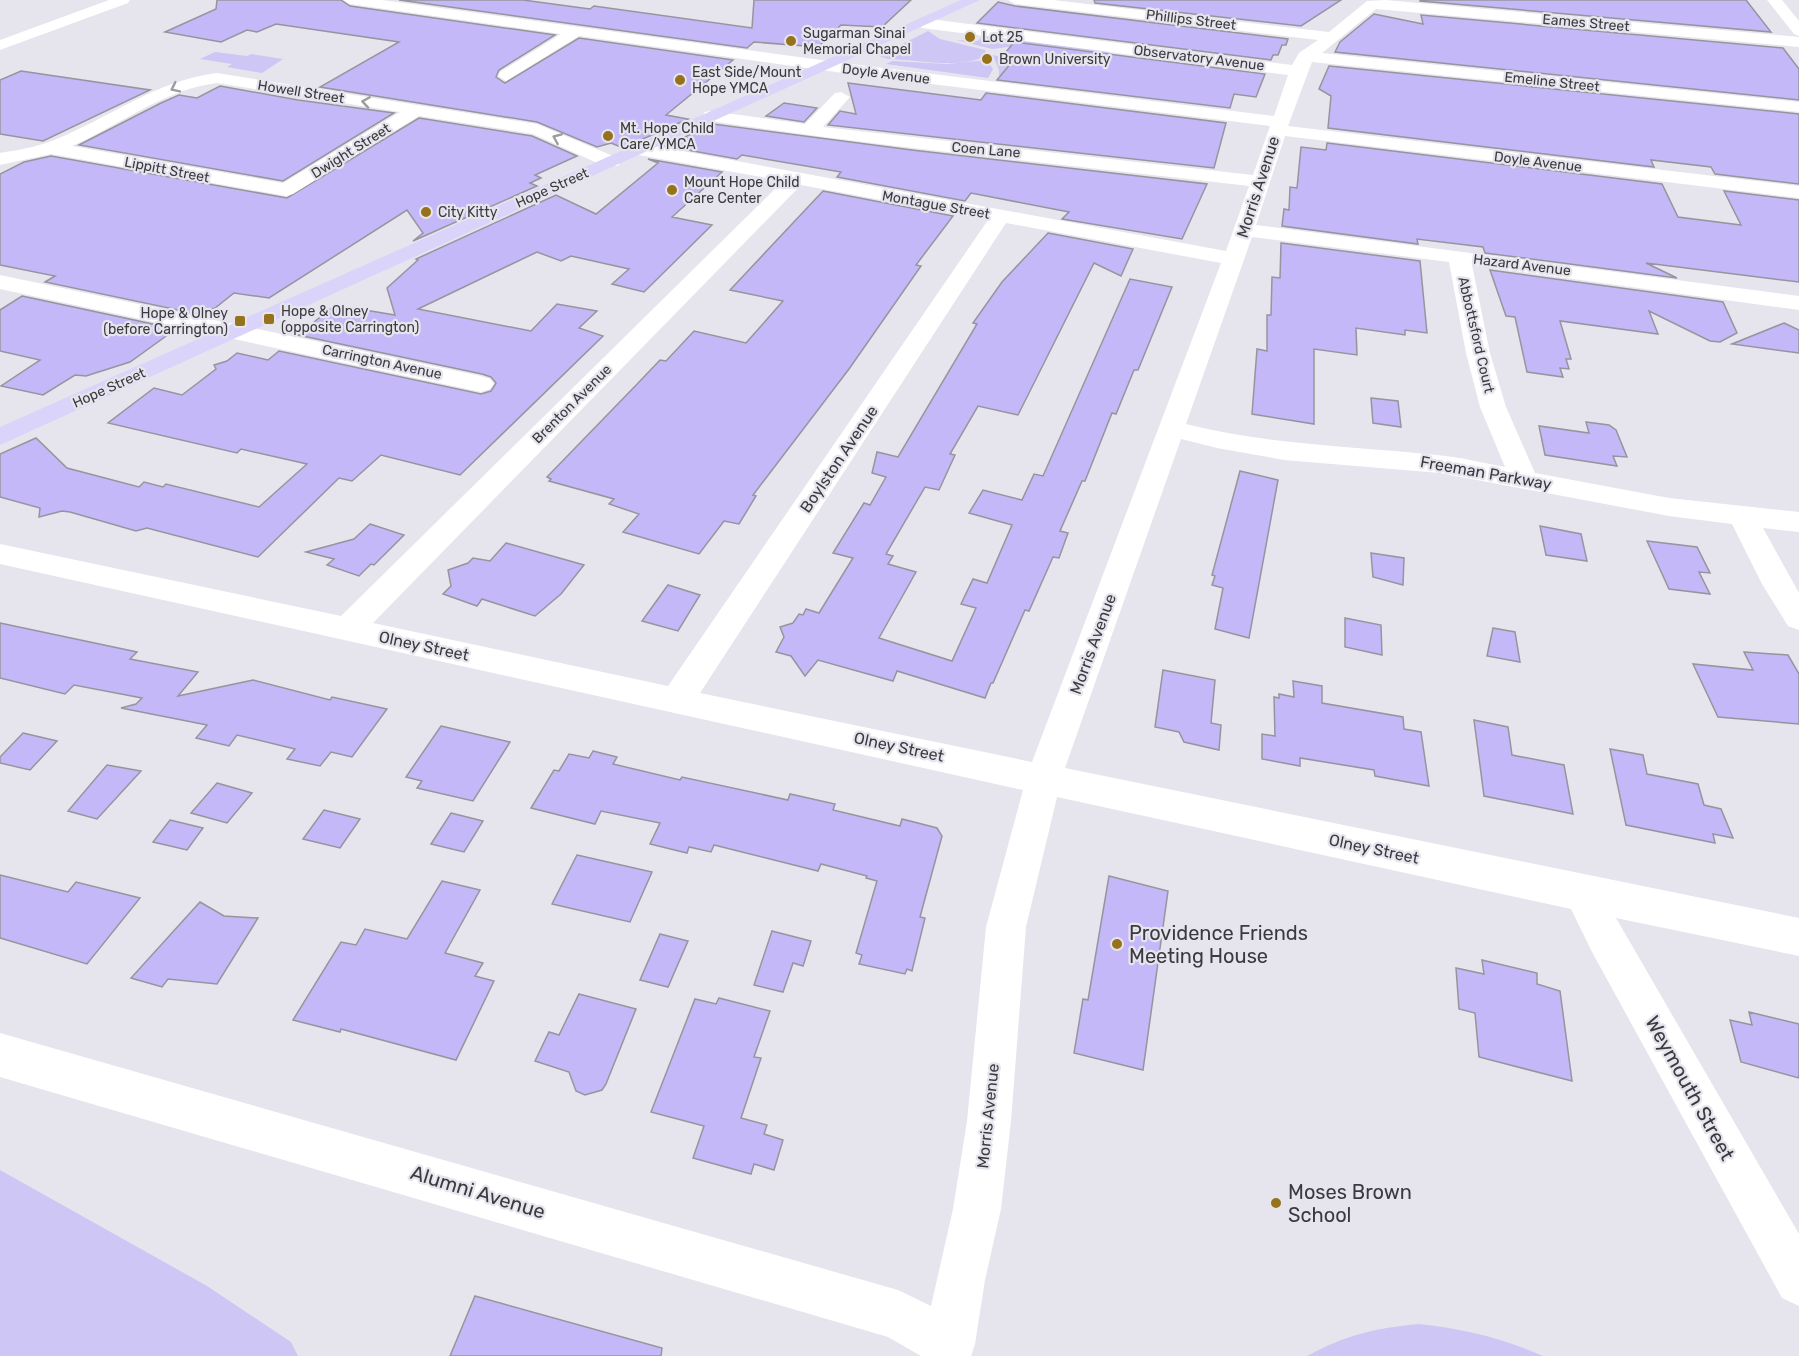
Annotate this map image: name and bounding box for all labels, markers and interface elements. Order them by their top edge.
street label: Phillips Street [1145,6,1237,34]
street label: Eames Street [1542,11,1631,35]
place label: Sugarman Sinai Memorial Chapel [803,25,911,58]
place label: Lot 25 [982,29,1023,46]
marker: Lot 25 [963,30,977,44]
marker: Sugarman Sinai Memorial Chapel [784,34,798,48]
street label: Observatory Avenue [1133,42,1265,74]
place label: Brown University [999,51,1111,68]
marker: Brown University [980,52,994,66]
street label: Doyle Avenue [841,60,931,88]
place label: East Side/Mount Hope YMCA [692,64,802,97]
street label: Emeline Street [1503,69,1601,96]
marker: East Side/Mount Hope YMCA [673,73,687,87]
street label: Howell Street [256,77,346,107]
one-way arrow [171,81,181,92]
one-way arrow [362,96,372,109]
street label: Dwight Street [308,120,394,182]
place label: Mt. Hope Child Care/YMCA [620,120,714,153]
marker: Mt. Hope Child Care/YMCA [601,129,615,143]
one-way arrow [553,133,564,145]
street label: Morris Avenue [1233,134,1283,240]
street label: Coen Lane [951,139,1021,161]
street label: Doyle Avenue [1493,148,1583,176]
street label: Lippitt Street [123,153,211,187]
street label: Hope Street [513,164,592,212]
place label: Mount Hope Child Care Center [684,174,799,207]
marker: Mount Hope Child Care Center [665,183,679,197]
street label: Montague Street [881,187,992,223]
place label: City Kitty [438,204,498,221]
marker: City Kitty [419,205,433,219]
street label: Hazard Avenue [1472,251,1572,279]
street label: Abbottsford Court [1454,275,1498,395]
place label: Hope & Olney (opposite Carrington) [281,303,419,336]
place label: Hope & Olney (before Carrington) [103,305,228,338]
marker: Hope & Olney (opposite Carrington) [262,312,276,326]
marker: Hope & Olney (before Carrington) [233,314,247,328]
street label: Carrington Avenue [321,341,444,383]
street label: Brenton Avenue [529,361,615,447]
street label: Hope Street [70,364,149,412]
street label: Boylston Avenue [796,402,882,516]
street label: Freeman Parkway [1419,452,1553,494]
street label: Morris Avenue [1066,591,1120,697]
street label: Olney Street [377,627,471,665]
street label: Olney Street [852,728,946,766]
street label: Olney Street [1327,830,1421,868]
place label: Providence Friends Meeting House [1129,921,1308,968]
marker: Providence Friends Meeting House [1110,937,1124,951]
street label: Weymouth Street [1640,1012,1740,1165]
street label: Morris Avenue [973,1062,1003,1170]
street label: Alumni Avenue [408,1160,548,1224]
place label: Moses Brown School [1288,1180,1412,1227]
marker: Moses Brown School [1269,1196,1283,1210]

